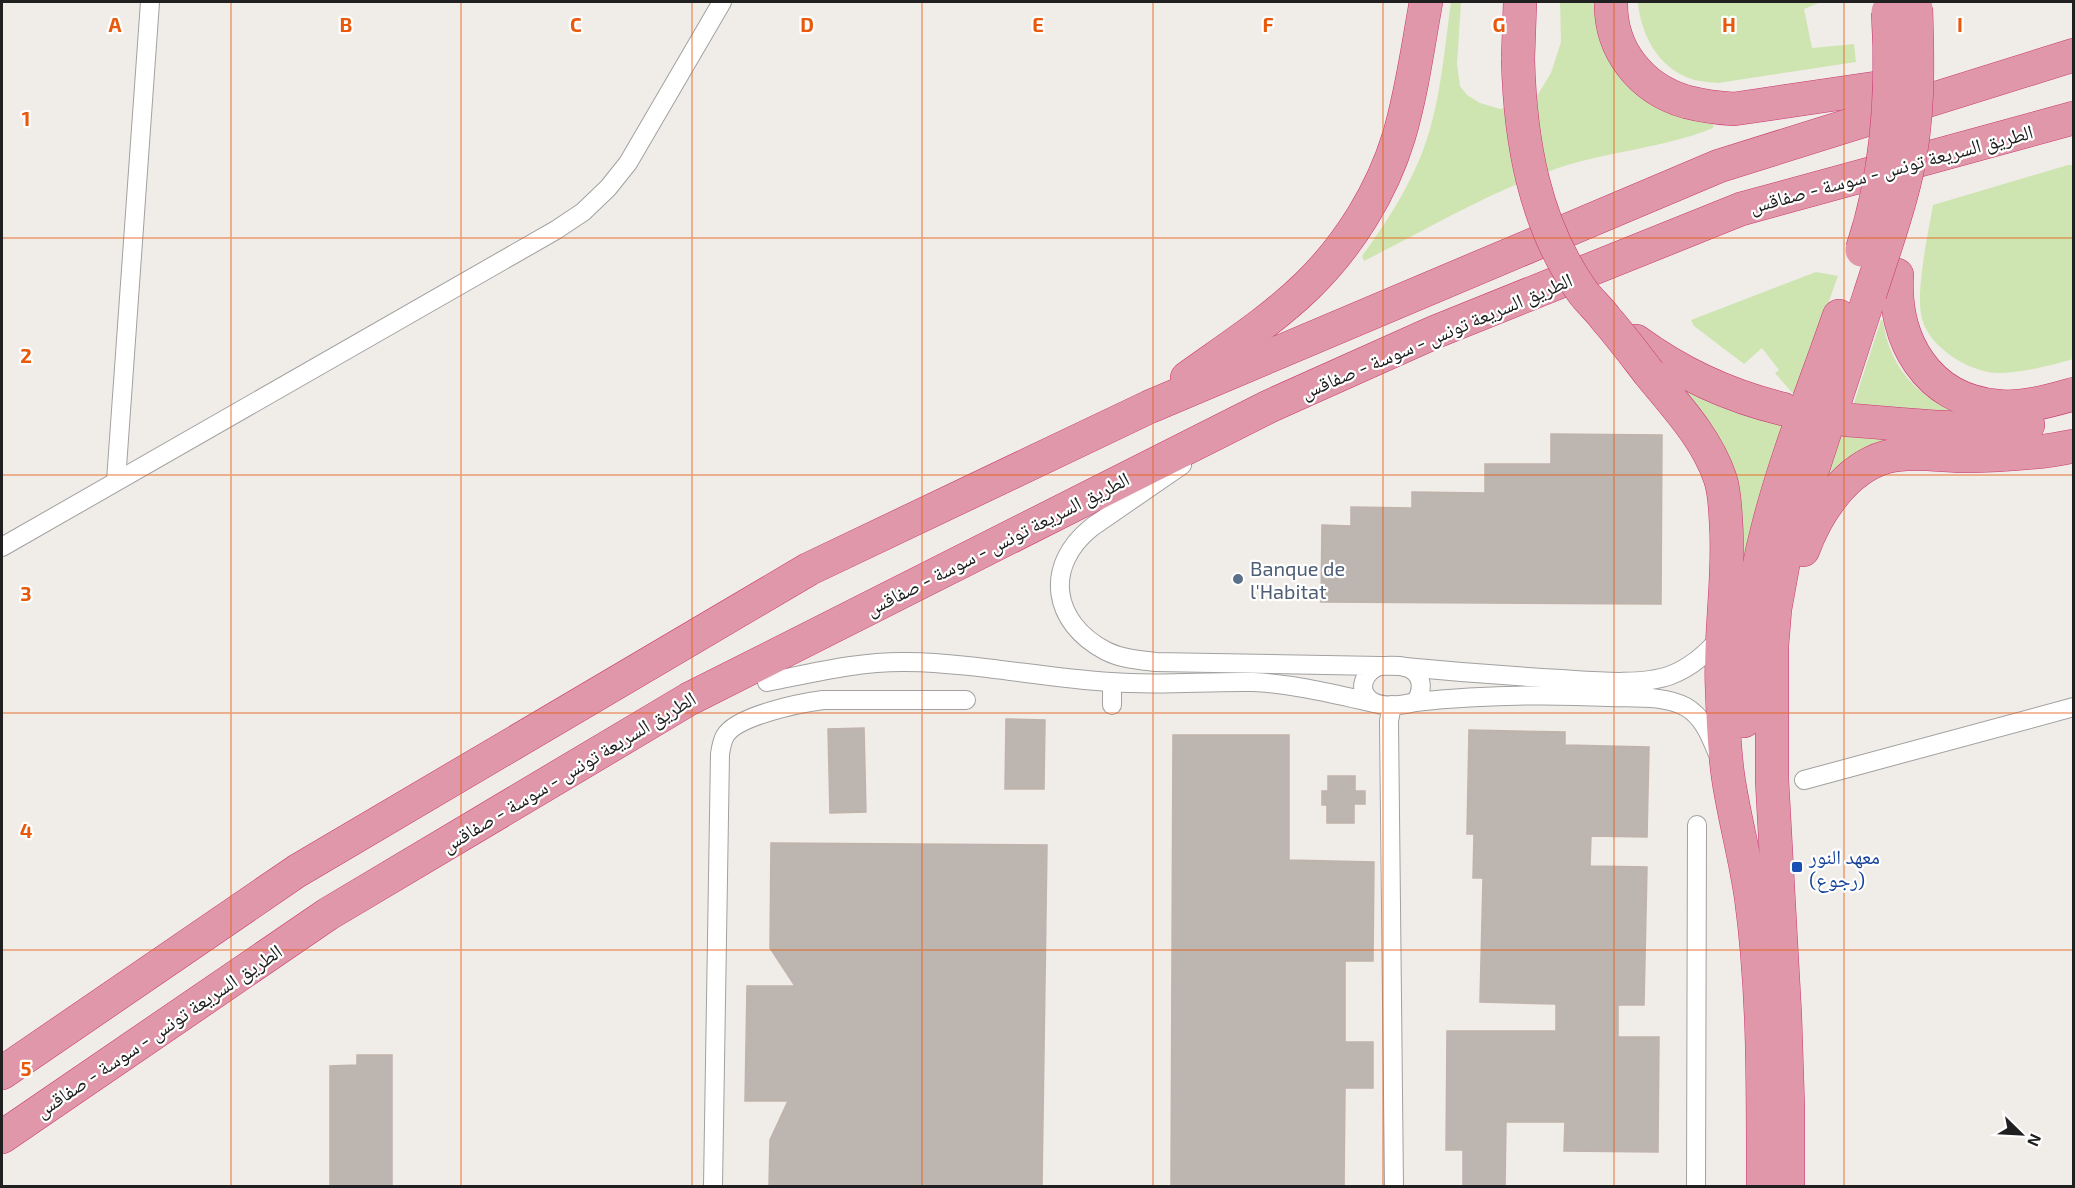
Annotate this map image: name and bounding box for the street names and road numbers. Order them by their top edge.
street label: الطريق السريعة تونس - سوسة - صفاقس [1747,119,2036,218]
street label: الطريق السريعة تونس - سوسة - صفاقس [1297,267,1576,404]
street label: الطريق السريعة تونس - سوسة - صفاقس [861,466,1133,621]
street label: الطريق السريعة تونس - سوسة - صفاقس [436,685,700,858]
street label: الطريق السريعة تونس - سوسة - صفاقس [30,938,287,1123]

